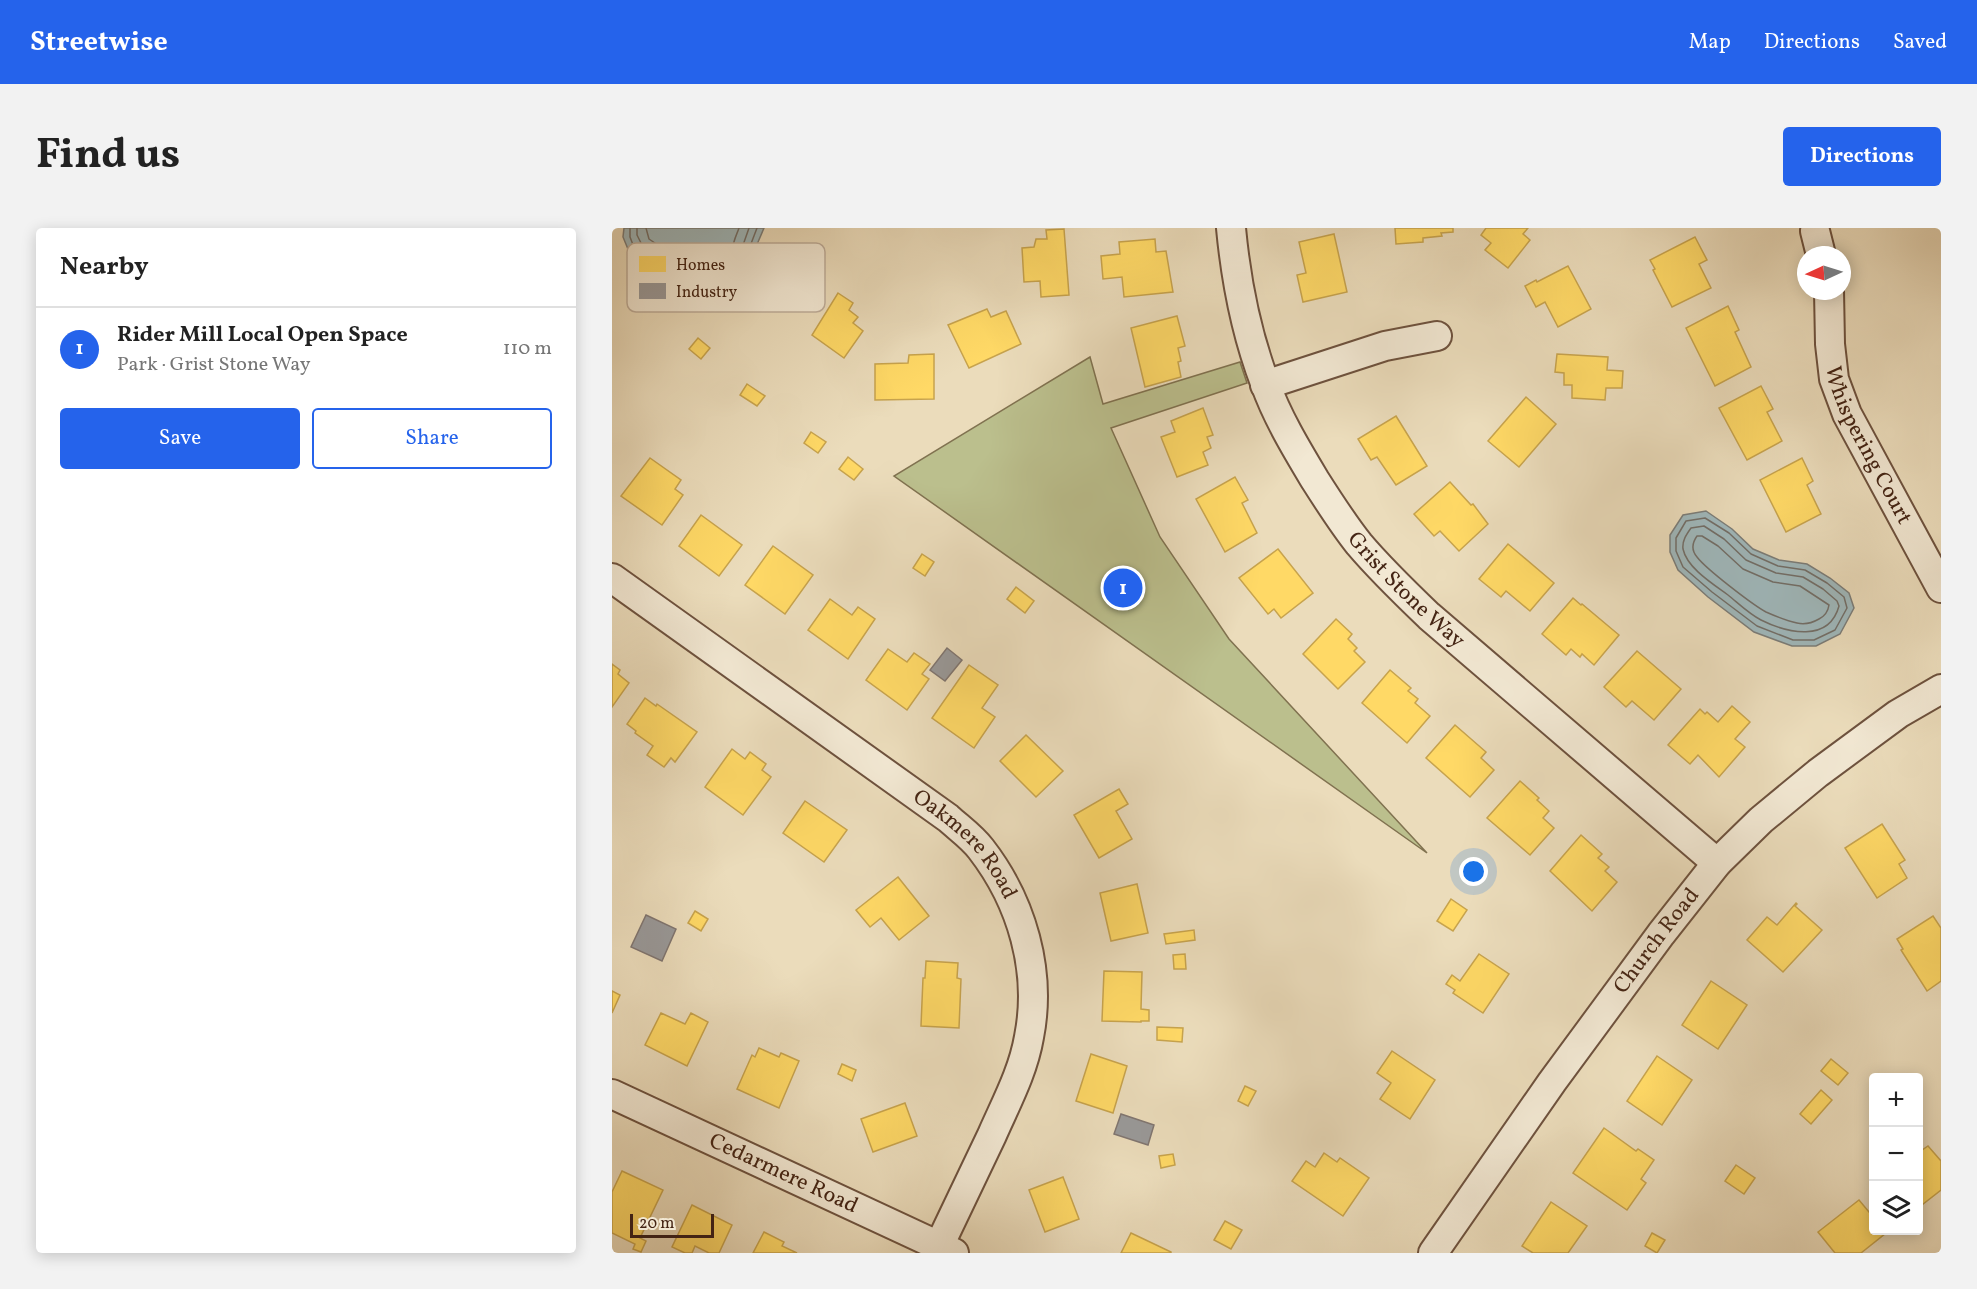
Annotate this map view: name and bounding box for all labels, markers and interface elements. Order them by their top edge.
text: Streetwise [30,23,168,62]
text: Map [1689,28,1731,57]
text: Directions [1764,28,1860,57]
text: Saved [1893,28,1947,57]
text: Find us [36,127,180,186]
button: Directions [1783,127,1941,186]
legend [627,243,825,312]
north arrow [1797,246,1851,300]
text: Nearby [60,249,149,285]
text: Homes [676,255,725,277]
text: Industry [676,282,737,304]
text: Rider Mill Local Open Space [117,320,408,351]
text: 1 [75,335,84,363]
text: 110 m [503,335,552,363]
text: Park · Grist Stone Way [117,351,311,379]
street label: Whispering Court [1817,364,1919,530]
button: Save [60,408,300,469]
button: Share [312,408,552,469]
street label: Grist Stone Way [1340,525,1472,656]
pin: 1 [1104,566,1142,610]
street label: Oakmere Road [906,782,1025,905]
your location [1459,857,1488,886]
street label: Church Road [1606,881,1707,1000]
map controls [1869,1073,1923,1235]
button: + [1869,1073,1923,1127]
street label: Cedarmere Road [704,1126,863,1222]
button: − [1869,1127,1923,1181]
button: layers [1869,1181,1923,1235]
scale bar [630,1211,714,1238]
text: 20 m [639,1213,674,1235]

